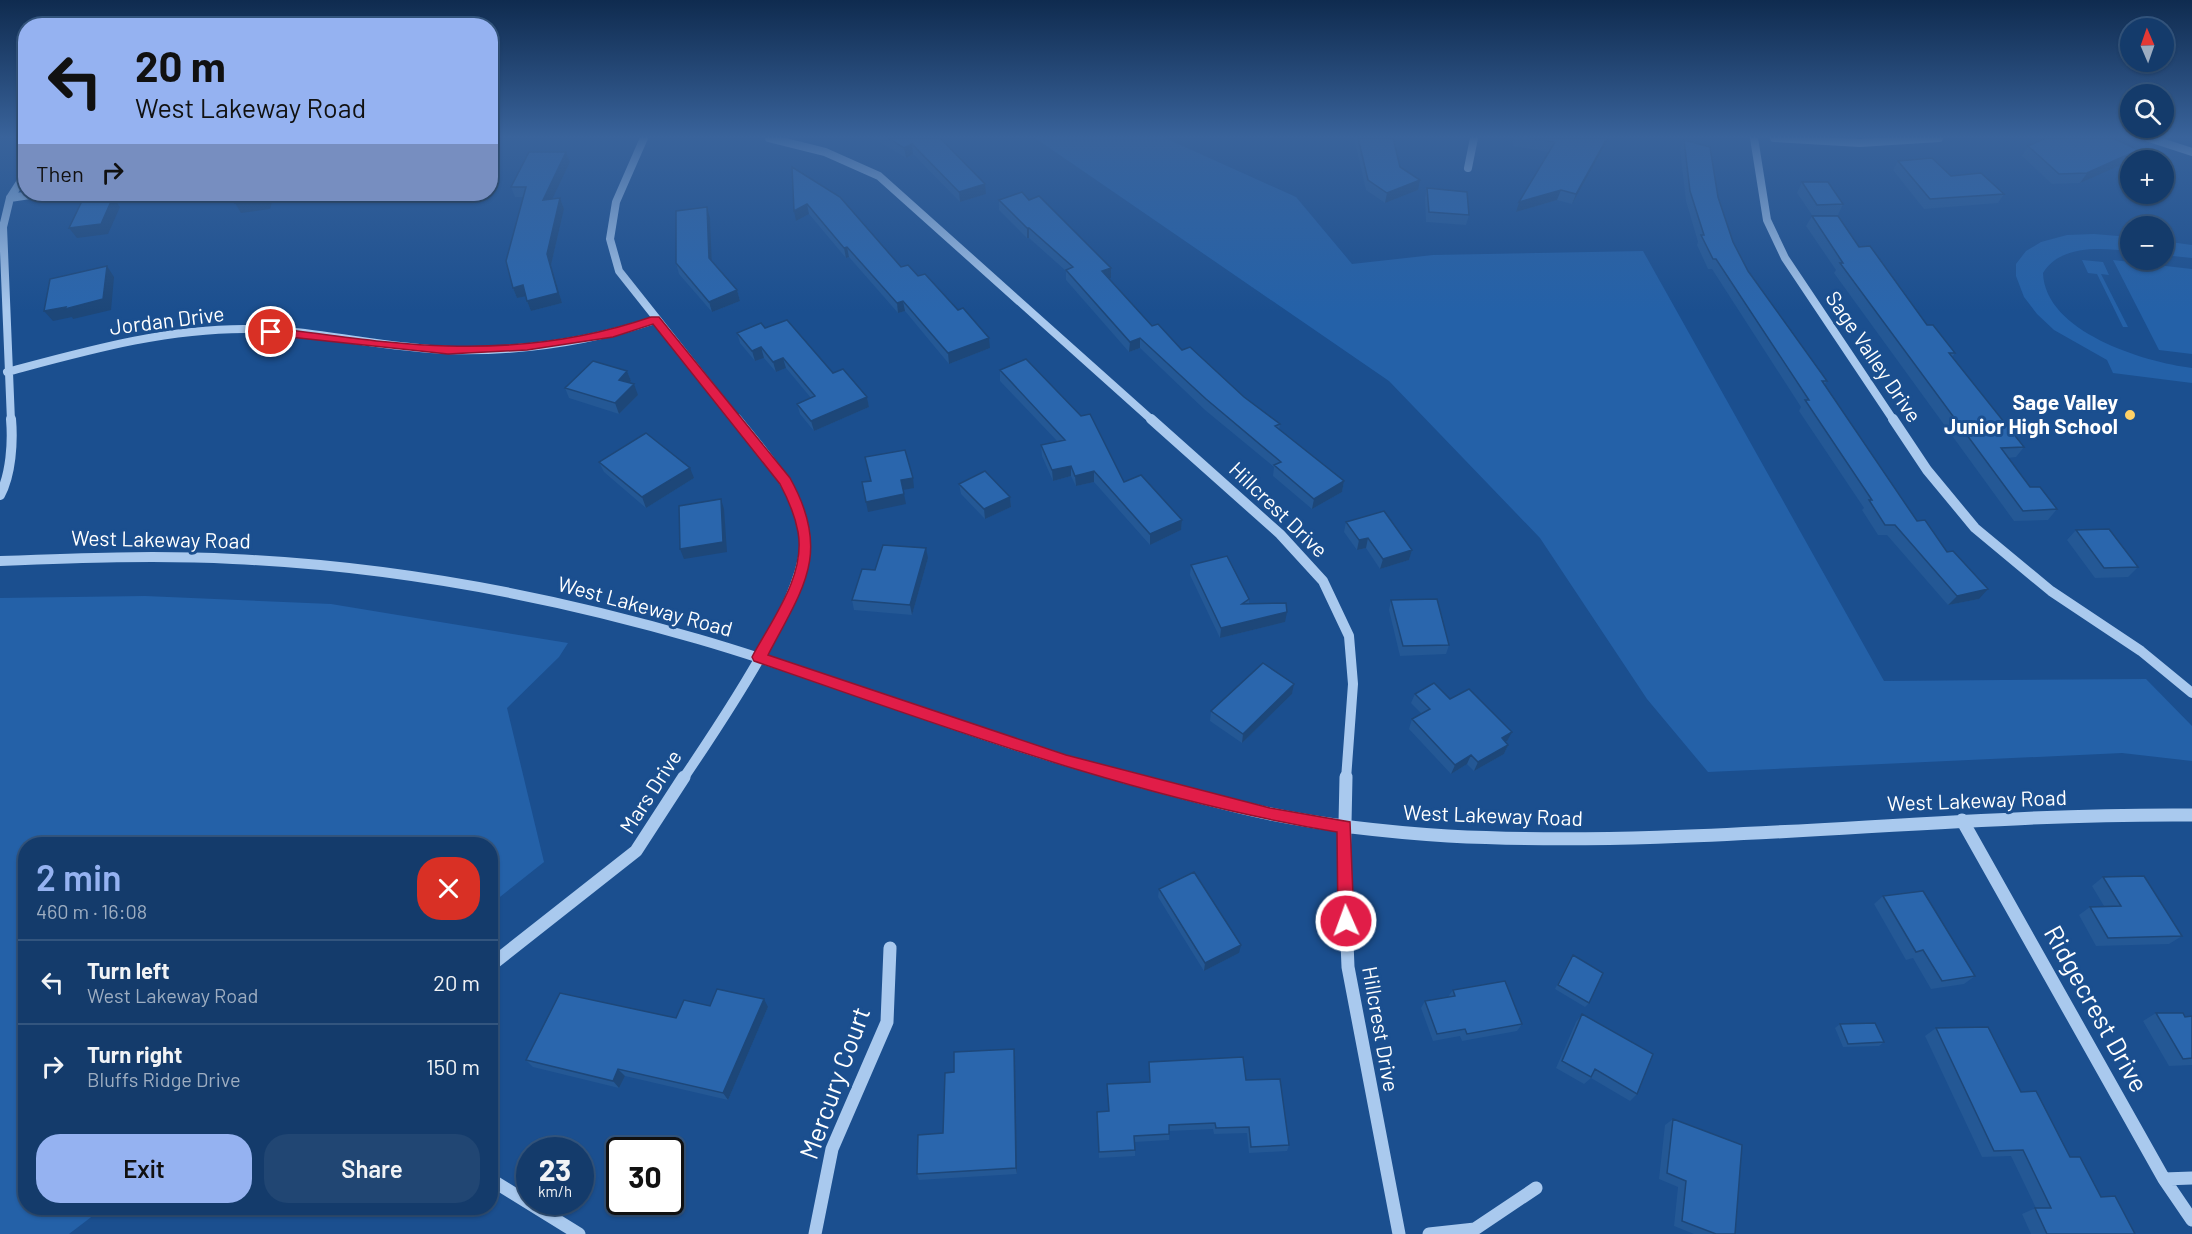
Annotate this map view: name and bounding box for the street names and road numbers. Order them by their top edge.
street label: Sage Valley Drive [1821,286,1927,427]
street label: Jordan Drive [108,300,226,339]
street label: Hillcrest Drive [1225,456,1333,562]
street label: West Lakeway Road [71,524,251,553]
street label: West Lakeway Road [555,570,735,641]
street label: Mars Drive [614,745,686,838]
street label: West Lakeway Road [1887,784,2067,815]
street label: West Lakeway Road [1403,799,1583,830]
street label: Ridgecrest Drive [2039,919,2156,1097]
street label: Hillcrest Drive [1358,964,1405,1093]
street label: Mercury Court [792,1002,875,1163]

